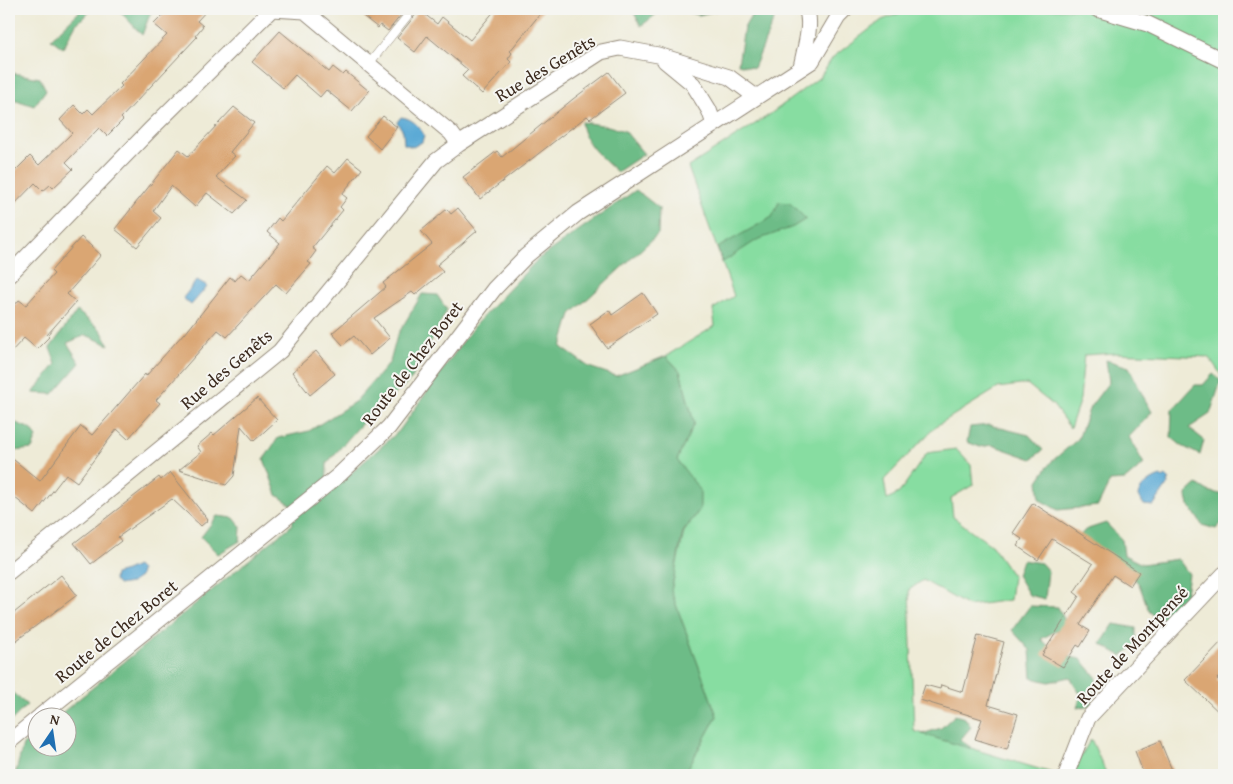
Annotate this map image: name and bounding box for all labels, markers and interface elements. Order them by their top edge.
street label: Rue des Genêts [490,27,600,109]
street label: Route de Chez Boret [355,294,470,431]
street label: Rue des Genêts [174,322,278,416]
street label: Route de Chez Boret [49,572,184,689]
street label: Route de Montpensé [1070,579,1194,711]
north arrow [28,706,78,756]
text: N [48,709,62,730]

